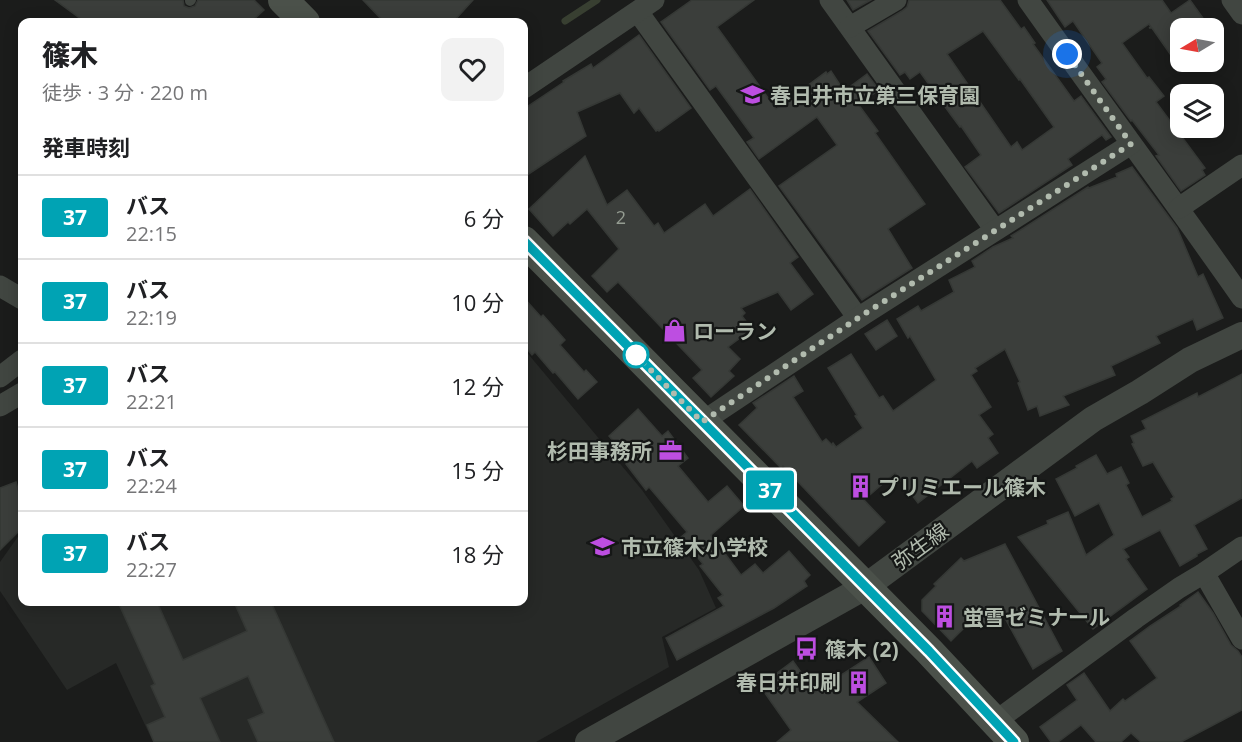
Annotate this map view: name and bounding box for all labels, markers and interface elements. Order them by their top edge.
north arrow [1170,18,1224,72]
map controls [1170,18,1224,138]
text: 篠木 [42,35,98,73]
button: heart [441,38,504,101]
your location [1052,39,1082,69]
text: 徒歩 · 3 分 · 220 m [42,79,208,106]
place label: 春日井市立第三保育園 [770,81,980,109]
school or university icon: 春日井市立第三保育園 [739,82,765,108]
button: layers [1170,84,1224,138]
text: 発車時刻 [42,132,130,162]
text: バス [126,190,170,220]
text: 37 [63,203,87,231]
text: 6 分 [464,203,504,233]
house number: 2 [616,205,626,229]
text: 22:15 [126,220,177,247]
text: バス [126,274,170,304]
text: 37 [63,287,87,315]
text: 10 分 [451,287,504,317]
text: 22:19 [126,304,177,331]
place label: ローラン [693,317,777,345]
shop icon: ローラン [662,318,688,344]
unlabelled marker [623,342,649,368]
text: バス [126,358,170,388]
text: 37 [63,371,87,399]
text: 12 分 [451,371,504,401]
text: 22:21 [126,388,177,415]
place label: 杉田事務所 [547,437,652,465]
office icon: 杉田事務所 [657,438,683,464]
text: バス [126,442,170,472]
text: 37 [63,455,87,483]
text: 15 分 [451,455,504,485]
line badge: 37 [743,470,797,510]
text: 22:24 [126,472,177,499]
place label: プリミエール篠木 [878,473,1046,501]
building icon: プリミエール篠木 [847,474,873,500]
text: 37 [758,476,782,504]
street label: 弥生線 [886,516,954,576]
text: バス [126,526,170,556]
place label: 市立篠木小学校 [621,533,768,561]
school or university icon: 市立篠木小学校 [590,534,616,560]
text: 37 [63,539,87,567]
text: 18 分 [451,539,504,569]
text: 22:27 [126,556,177,583]
place label: 蛍雪ゼミナール [963,603,1110,631]
building icon: 蛍雪ゼミナール [932,604,958,630]
place label: 篠木 (2) [825,635,899,663]
bus stop icon: 篠木 (2) [794,636,820,662]
place label: 春日井印刷 [736,668,841,696]
building icon: 春日井印刷 [846,669,872,695]

